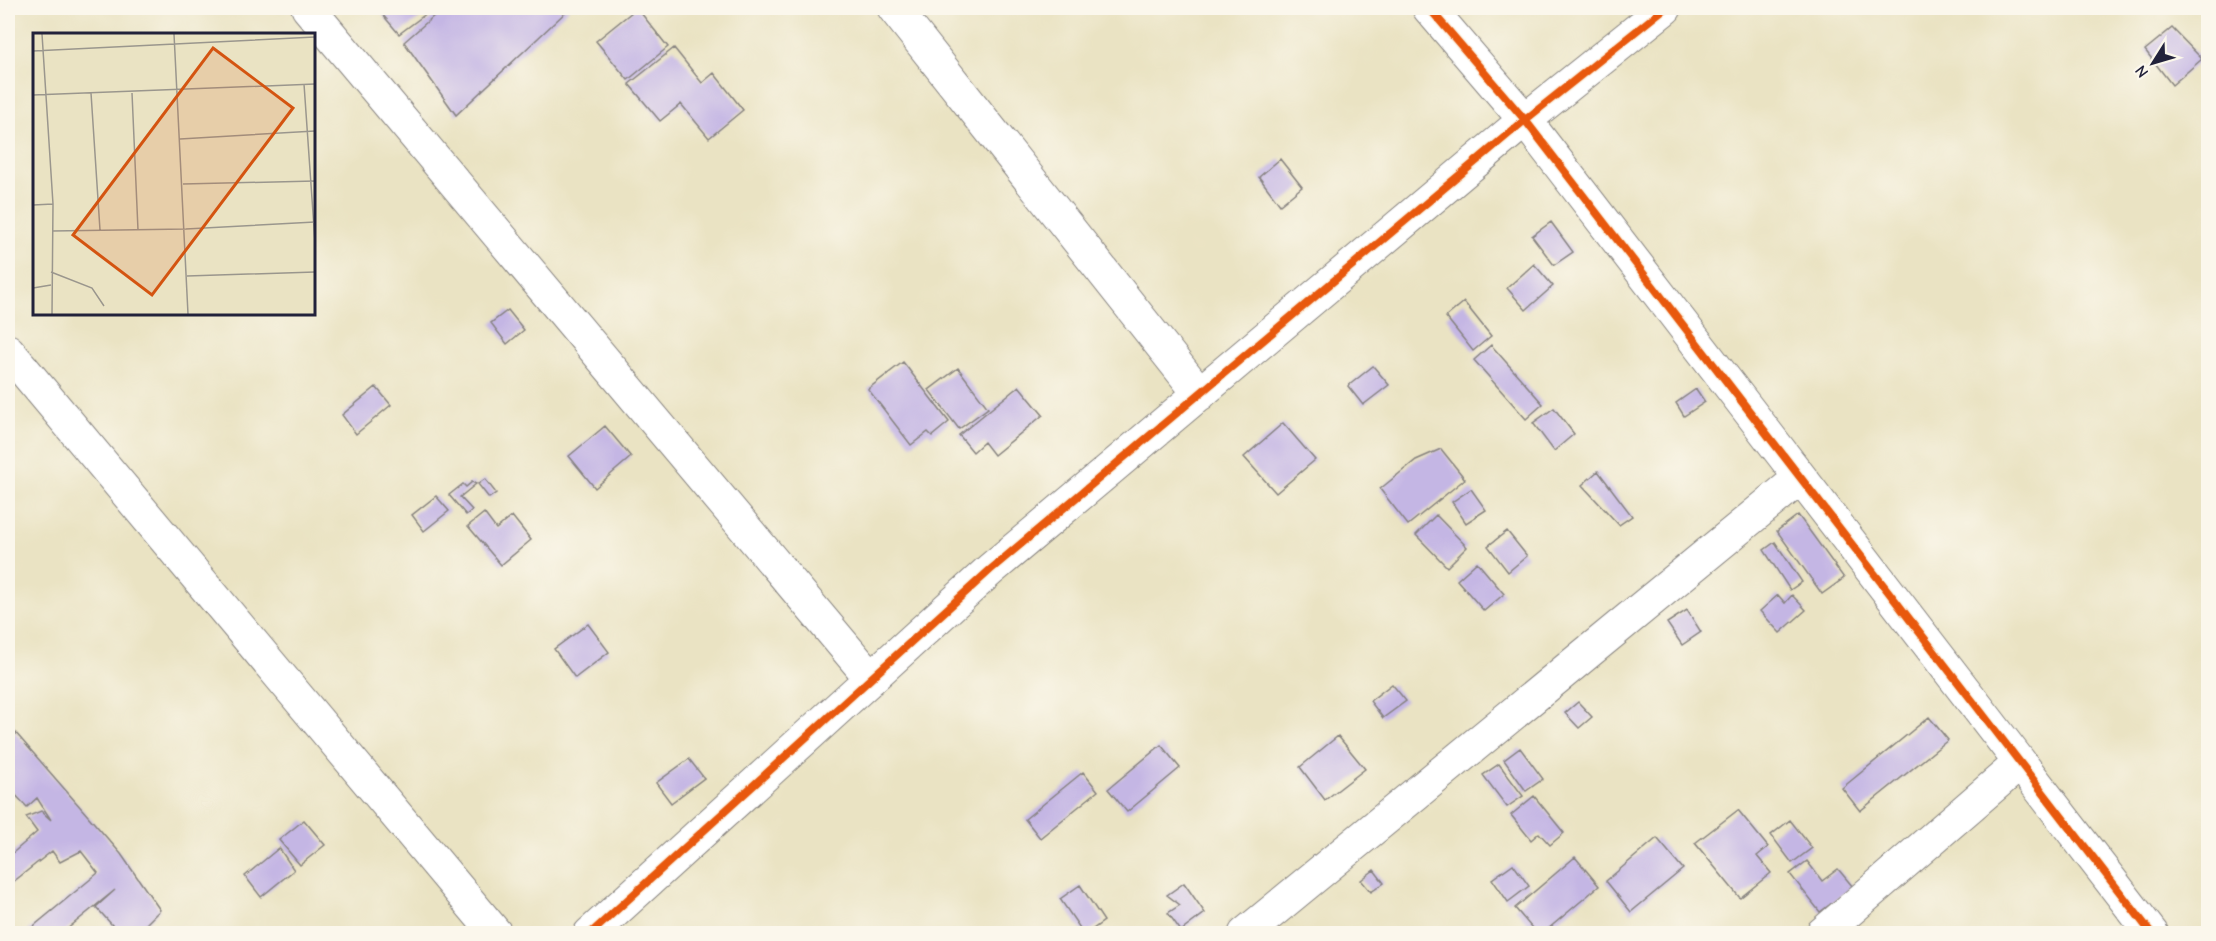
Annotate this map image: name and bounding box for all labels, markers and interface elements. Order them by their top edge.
inset map [33,33,315,315]
north arrow [2123,33,2183,93]
text: N [2131,62,2152,81]

